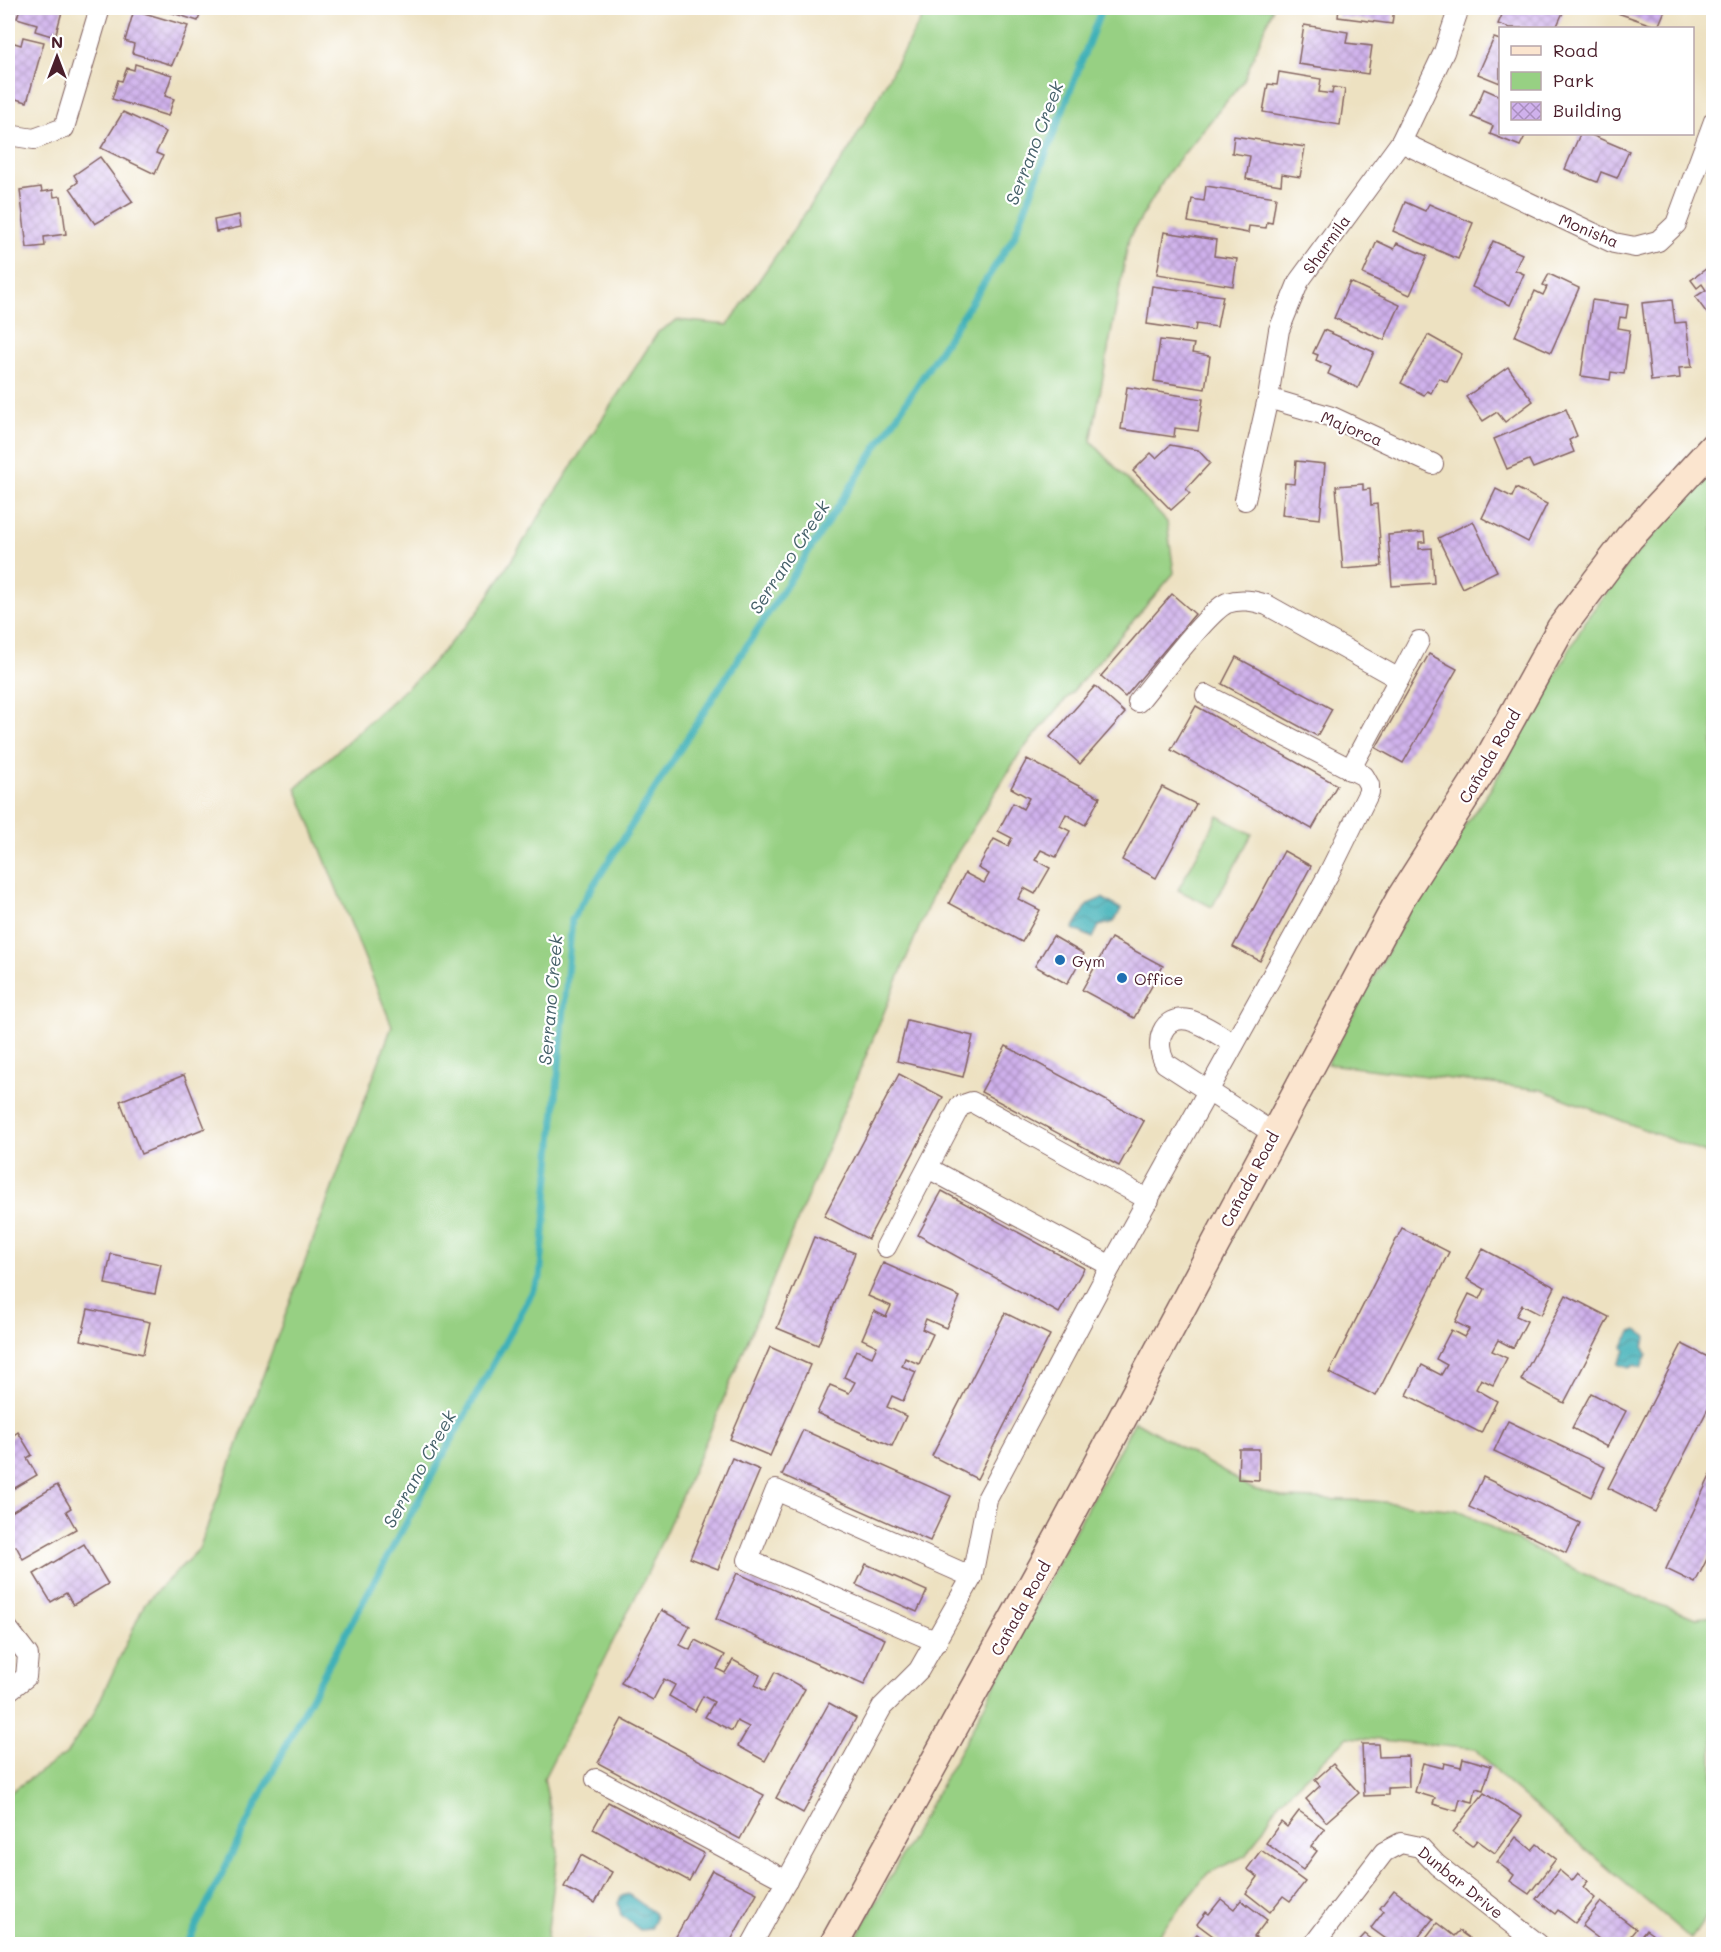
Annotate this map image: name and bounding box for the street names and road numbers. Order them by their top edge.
street label: Monisha [1556,208,1622,252]
street label: Sharmila [1298,210,1354,278]
street label: Majorca [1318,406,1386,450]
street label: Cañada Road [1454,705,1524,807]
street label: Cañada Road [1215,1128,1283,1230]
street label: Cañada Road [985,1557,1055,1659]
street label: Dunbar Drive [1414,1841,1508,1923]

